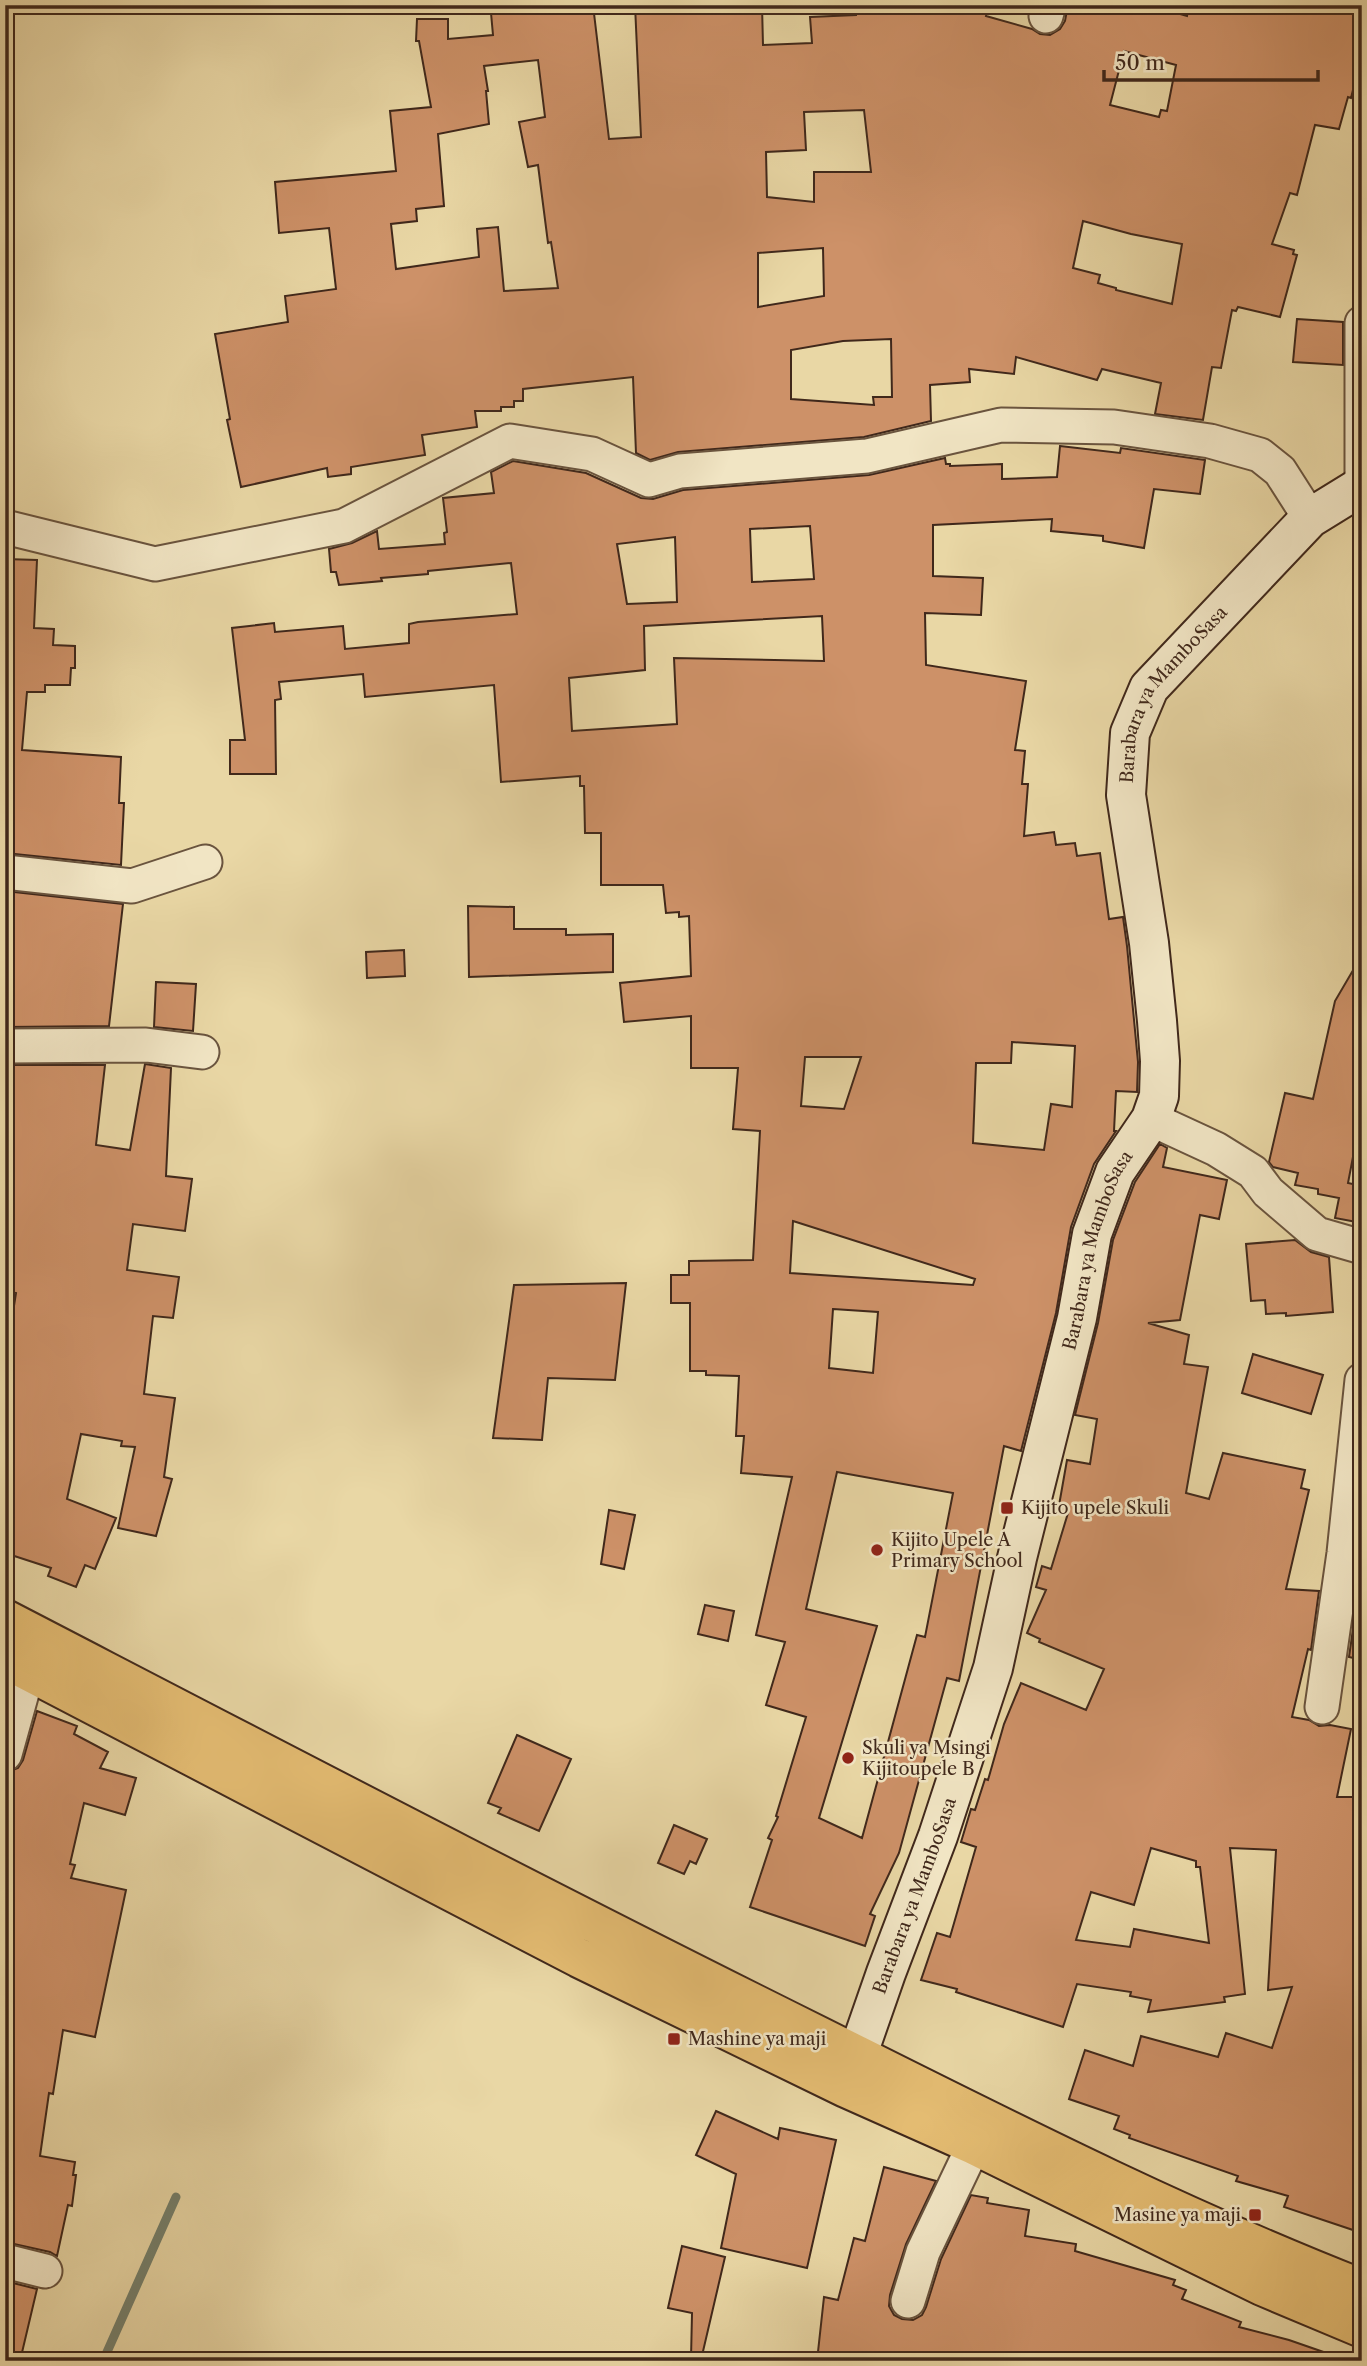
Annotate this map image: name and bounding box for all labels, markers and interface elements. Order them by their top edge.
scale bar [1104,38,1318,82]
text: 50 m [1115,50,1165,75]
street label: Barabara ya MamboSasa [1116,601,1232,784]
street label: Barabara ya MamboSasa [1058,1146,1138,1353]
place label: Kijito upele Skuli [1021,1497,1169,1519]
marker: Kijito upele Skuli [999,1500,1015,1516]
place label: Kijito Upele A Primary School [891,1529,1023,1572]
marker: Kijito Upele A Primary School [869,1542,885,1558]
place label: Skuli ya Msingi Kijitoupele B [862,1737,991,1780]
marker: Skuli ya Msingi Kijitoupele B [840,1750,856,1766]
street label: Barabara ya MamboSasa [869,1794,961,1997]
place label: Mashine ya maji [688,2028,827,2050]
marker: Mashine ya maji [666,2031,682,2047]
place label: Masine ya maji [1114,2204,1242,2226]
marker: Masine ya maji [1247,2207,1263,2223]

